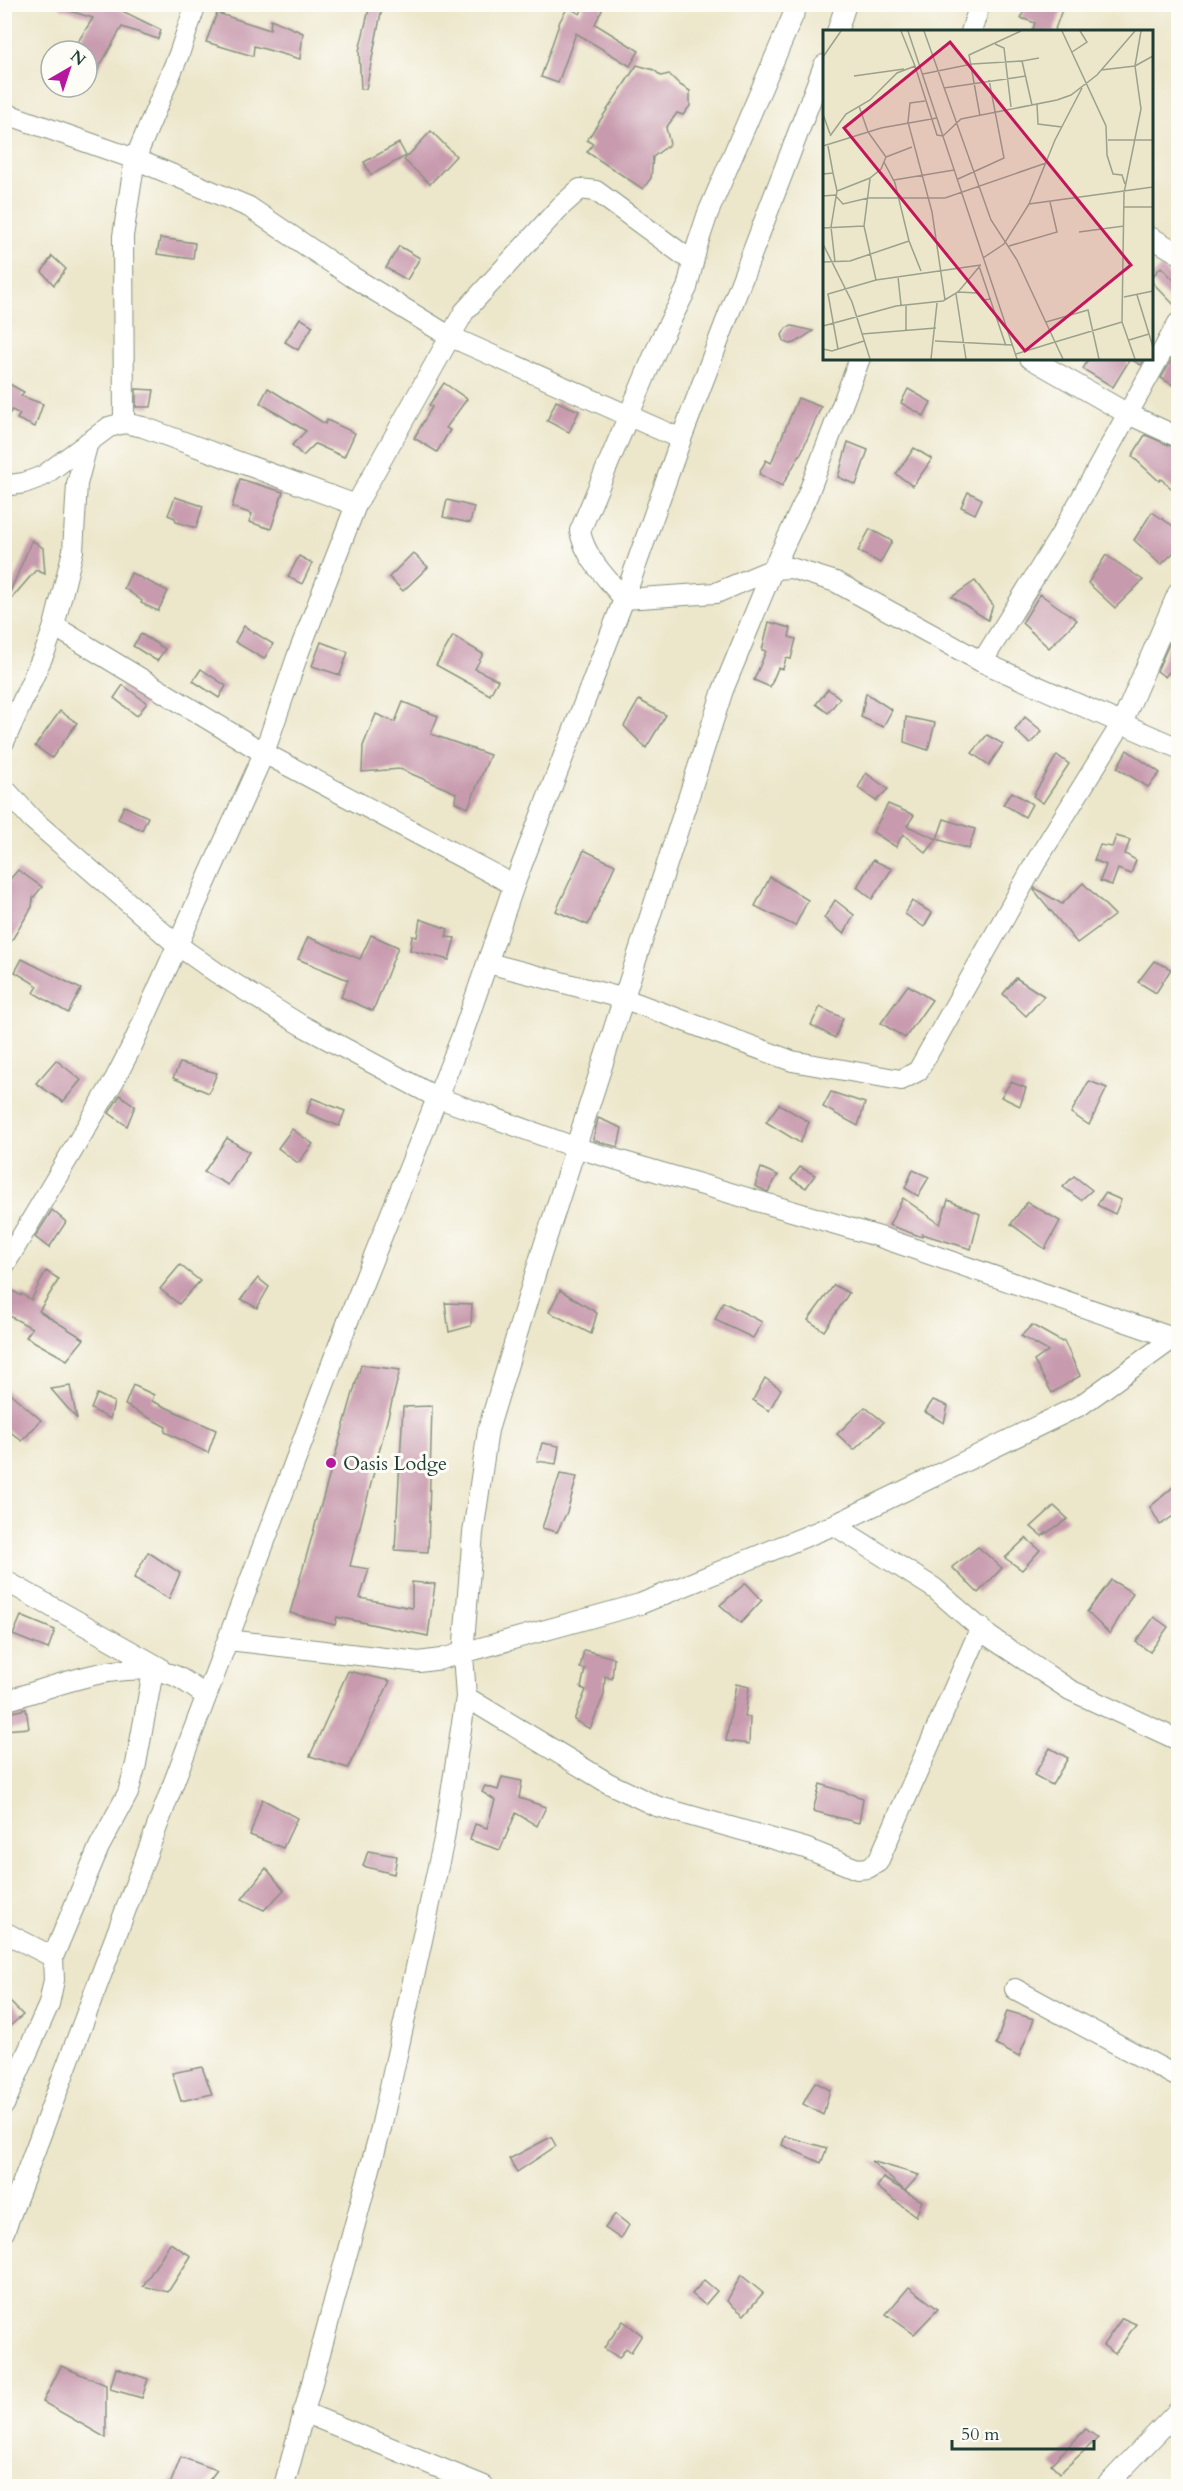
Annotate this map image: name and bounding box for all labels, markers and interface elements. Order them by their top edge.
inset map [823,30,1153,360]
north arrow [39,39,99,99]
text: N [65,45,90,71]
place label: Oasis Lodge [343,1450,447,1477]
marker: Oasis Lodge [324,1456,338,1470]
scale bar [952,2413,1094,2451]
text: 50 m [961,2422,1000,2447]

